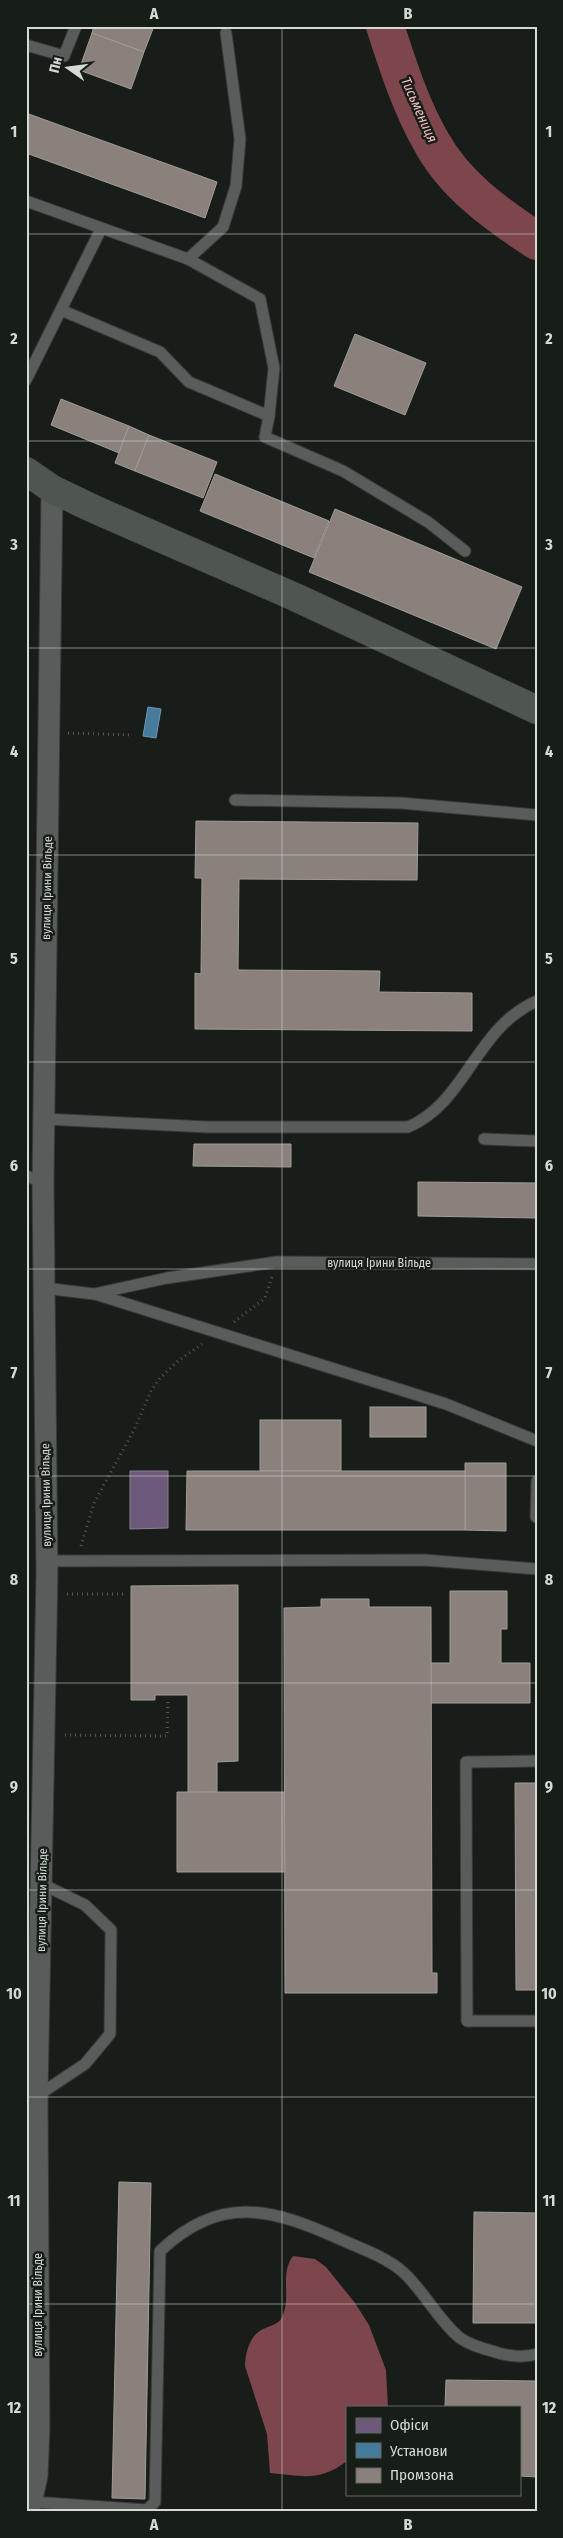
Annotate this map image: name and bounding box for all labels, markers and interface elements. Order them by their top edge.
text: A [149,4,159,23]
text: B [404,4,413,23]
north arrow [42,42,92,92]
text: Пн [46,55,66,75]
water label: Тисьмениця [397,75,441,145]
text: 1 [11,122,17,141]
text: 1 [546,122,552,141]
text: 2 [9,329,18,348]
text: 2 [544,329,553,348]
text: 3 [9,535,18,554]
text: 3 [544,535,553,554]
text: 4 [10,742,18,761]
text: 4 [545,742,553,761]
street label: вулиця Ірини Вільде [39,836,55,940]
text: 5 [10,949,18,968]
text: 5 [545,949,553,968]
text: 6 [10,1156,18,1175]
text: 6 [545,1156,553,1175]
street label: вулиця Ірини Вільде [327,1256,431,1270]
text: 7 [11,1363,18,1382]
text: 7 [546,1363,553,1382]
street label: вулиця Ірини Вільде [38,1443,54,1547]
text: 8 [10,1570,19,1589]
text: 8 [545,1570,554,1589]
text: 9 [10,1777,18,1796]
text: 9 [545,1777,553,1796]
street label: вулиця Ірини Вільде [34,1848,50,1952]
text: 10 [6,1984,22,2003]
text: 10 [541,1984,557,2003]
text: 11 [7,2191,21,2210]
text: 11 [542,2191,556,2210]
street label: вулиця Ірини Вільде [31,2253,45,2357]
text: 12 [7,2398,22,2417]
text: 12 [542,2398,557,2417]
legend [346,2406,520,2496]
text: Офіси [390,2416,429,2434]
text: Установи [389,2442,448,2460]
text: Промзона [390,2466,454,2484]
text: A [149,2515,159,2534]
text: B [404,2515,413,2534]

